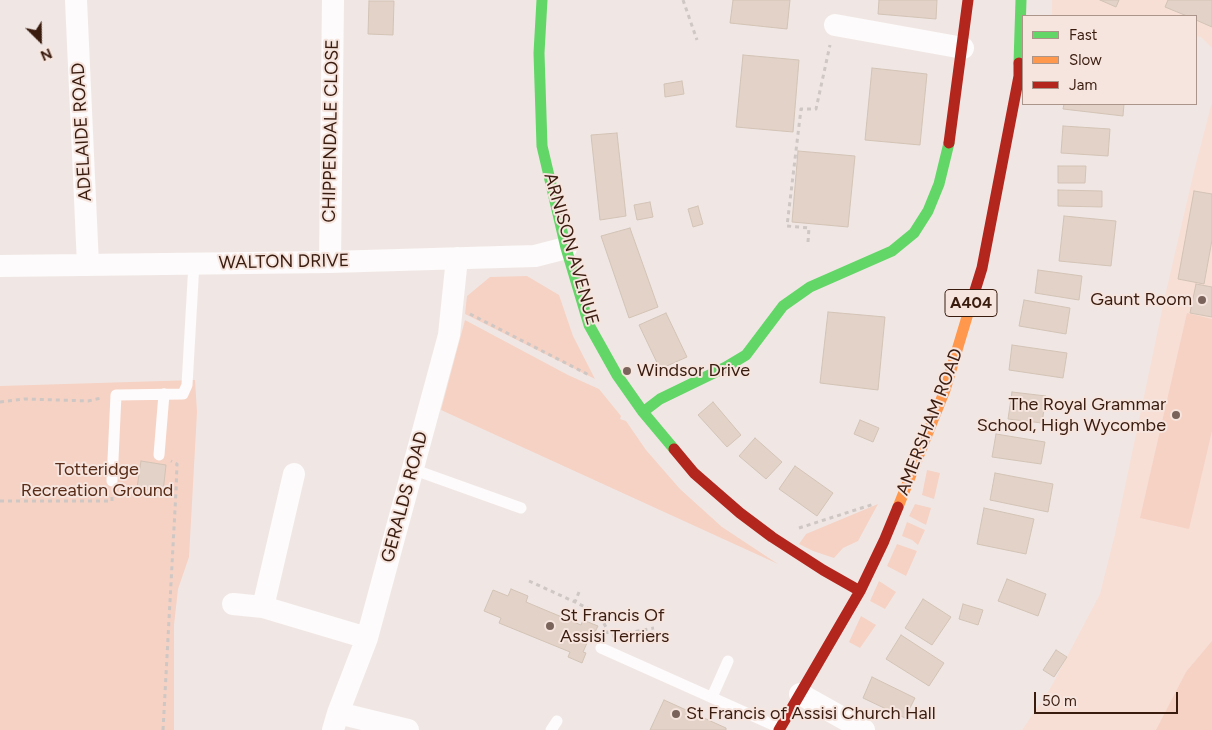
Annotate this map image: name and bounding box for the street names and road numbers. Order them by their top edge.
street label: CHIPPENDALE CLOSE [319,39,343,223]
street label: ADELAIDE ROAD [68,62,96,202]
street label: ARNISON AVENUE [539,170,603,328]
street label: WALTON DRIVE [218,250,350,274]
road number: A404 [945,290,997,316]
street label: AMERSHAM ROAD [892,346,968,498]
street label: GERALDS ROAD [377,429,433,565]

